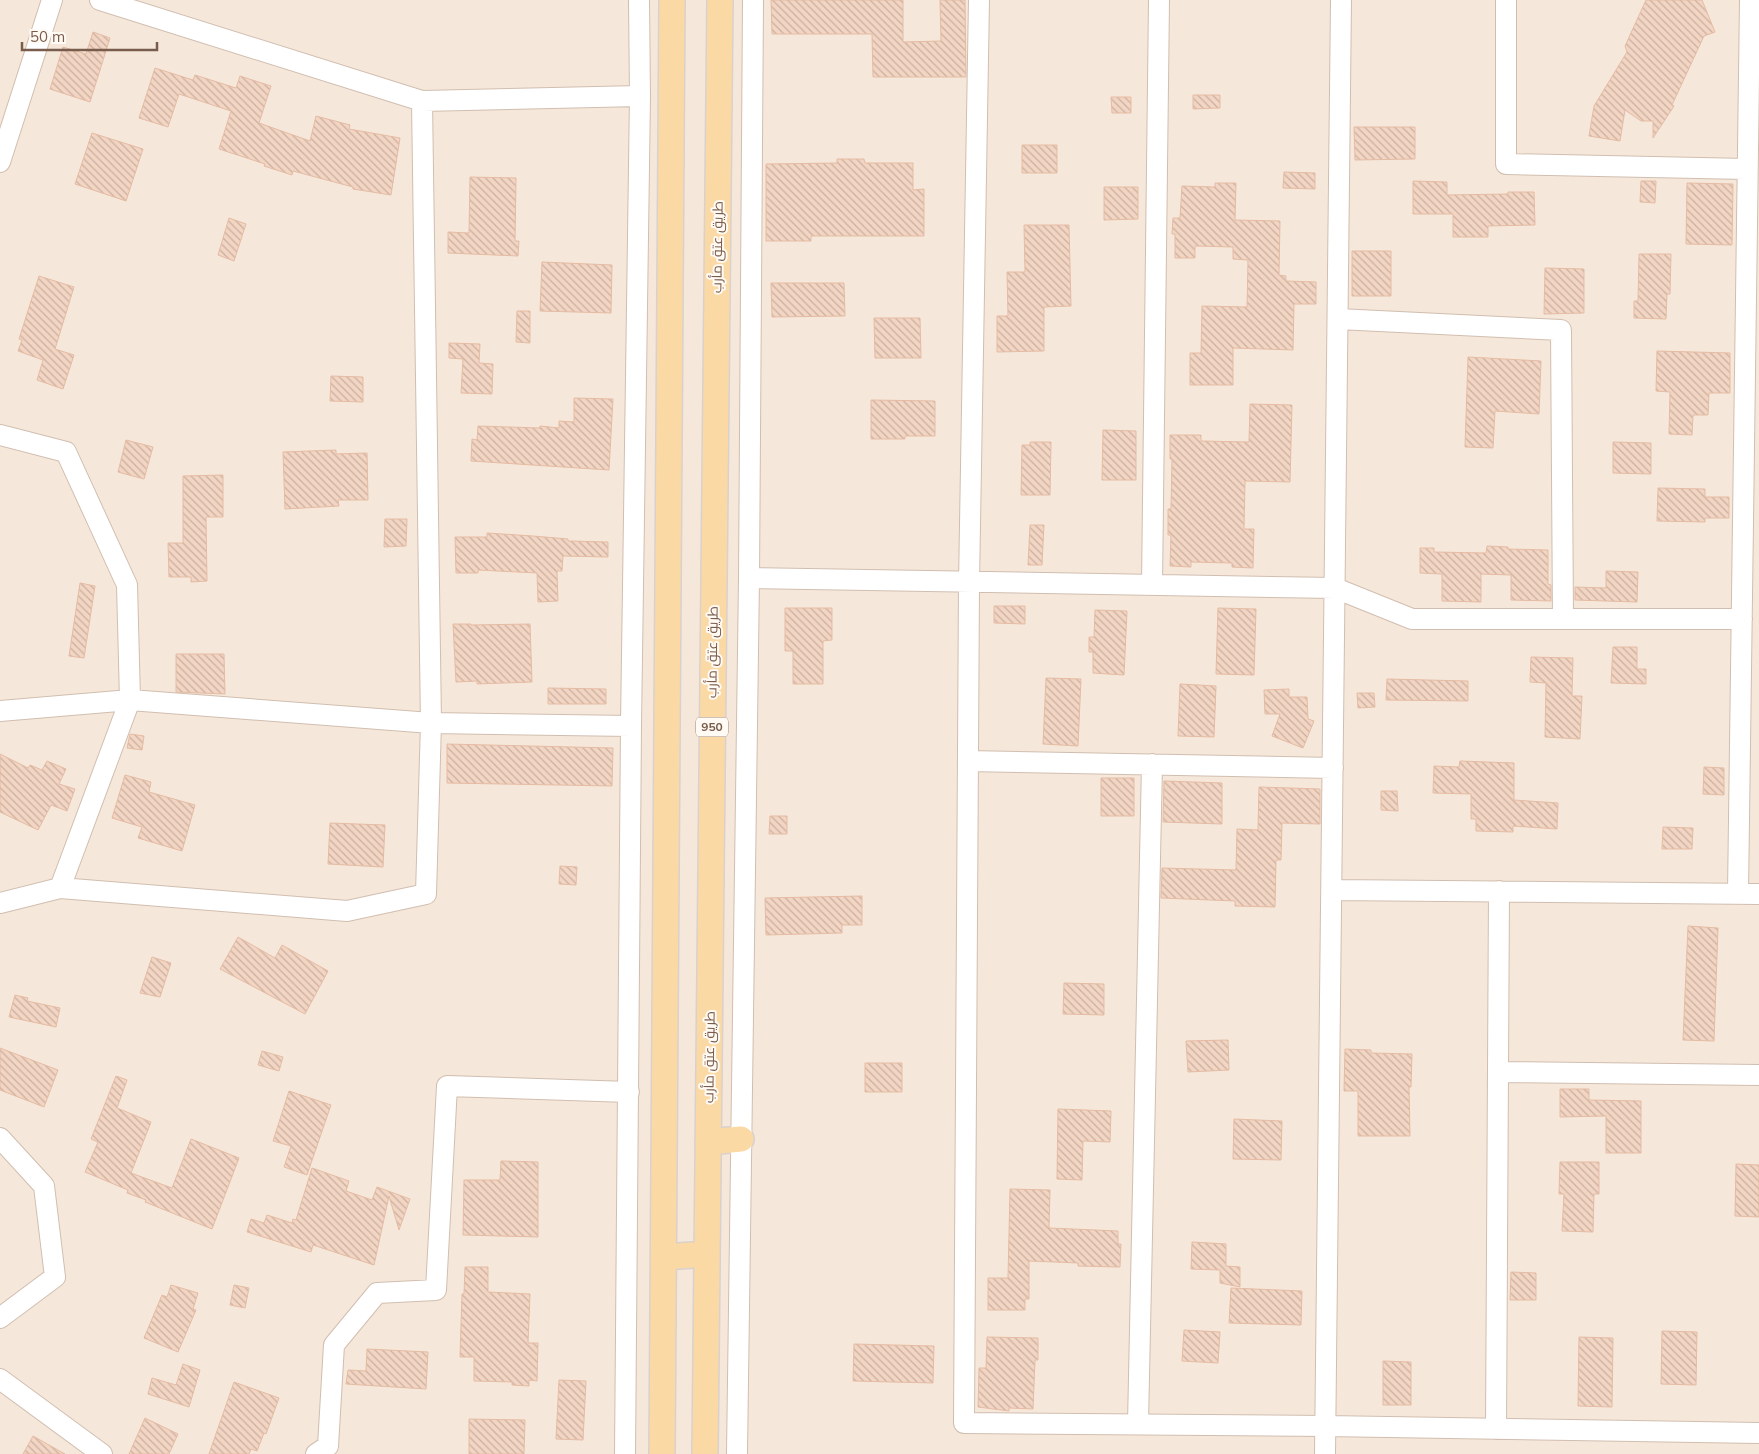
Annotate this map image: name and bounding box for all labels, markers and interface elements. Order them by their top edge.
scale bar [22,20,158,52]
text: 50 m [30,27,65,46]
street label: طريق عتق مأرب [707,201,727,293]
street label: طريق عتق مأرب [702,606,722,698]
road number: 950 [696,718,728,736]
street label: طريق عتق مأرب [699,1011,719,1103]

